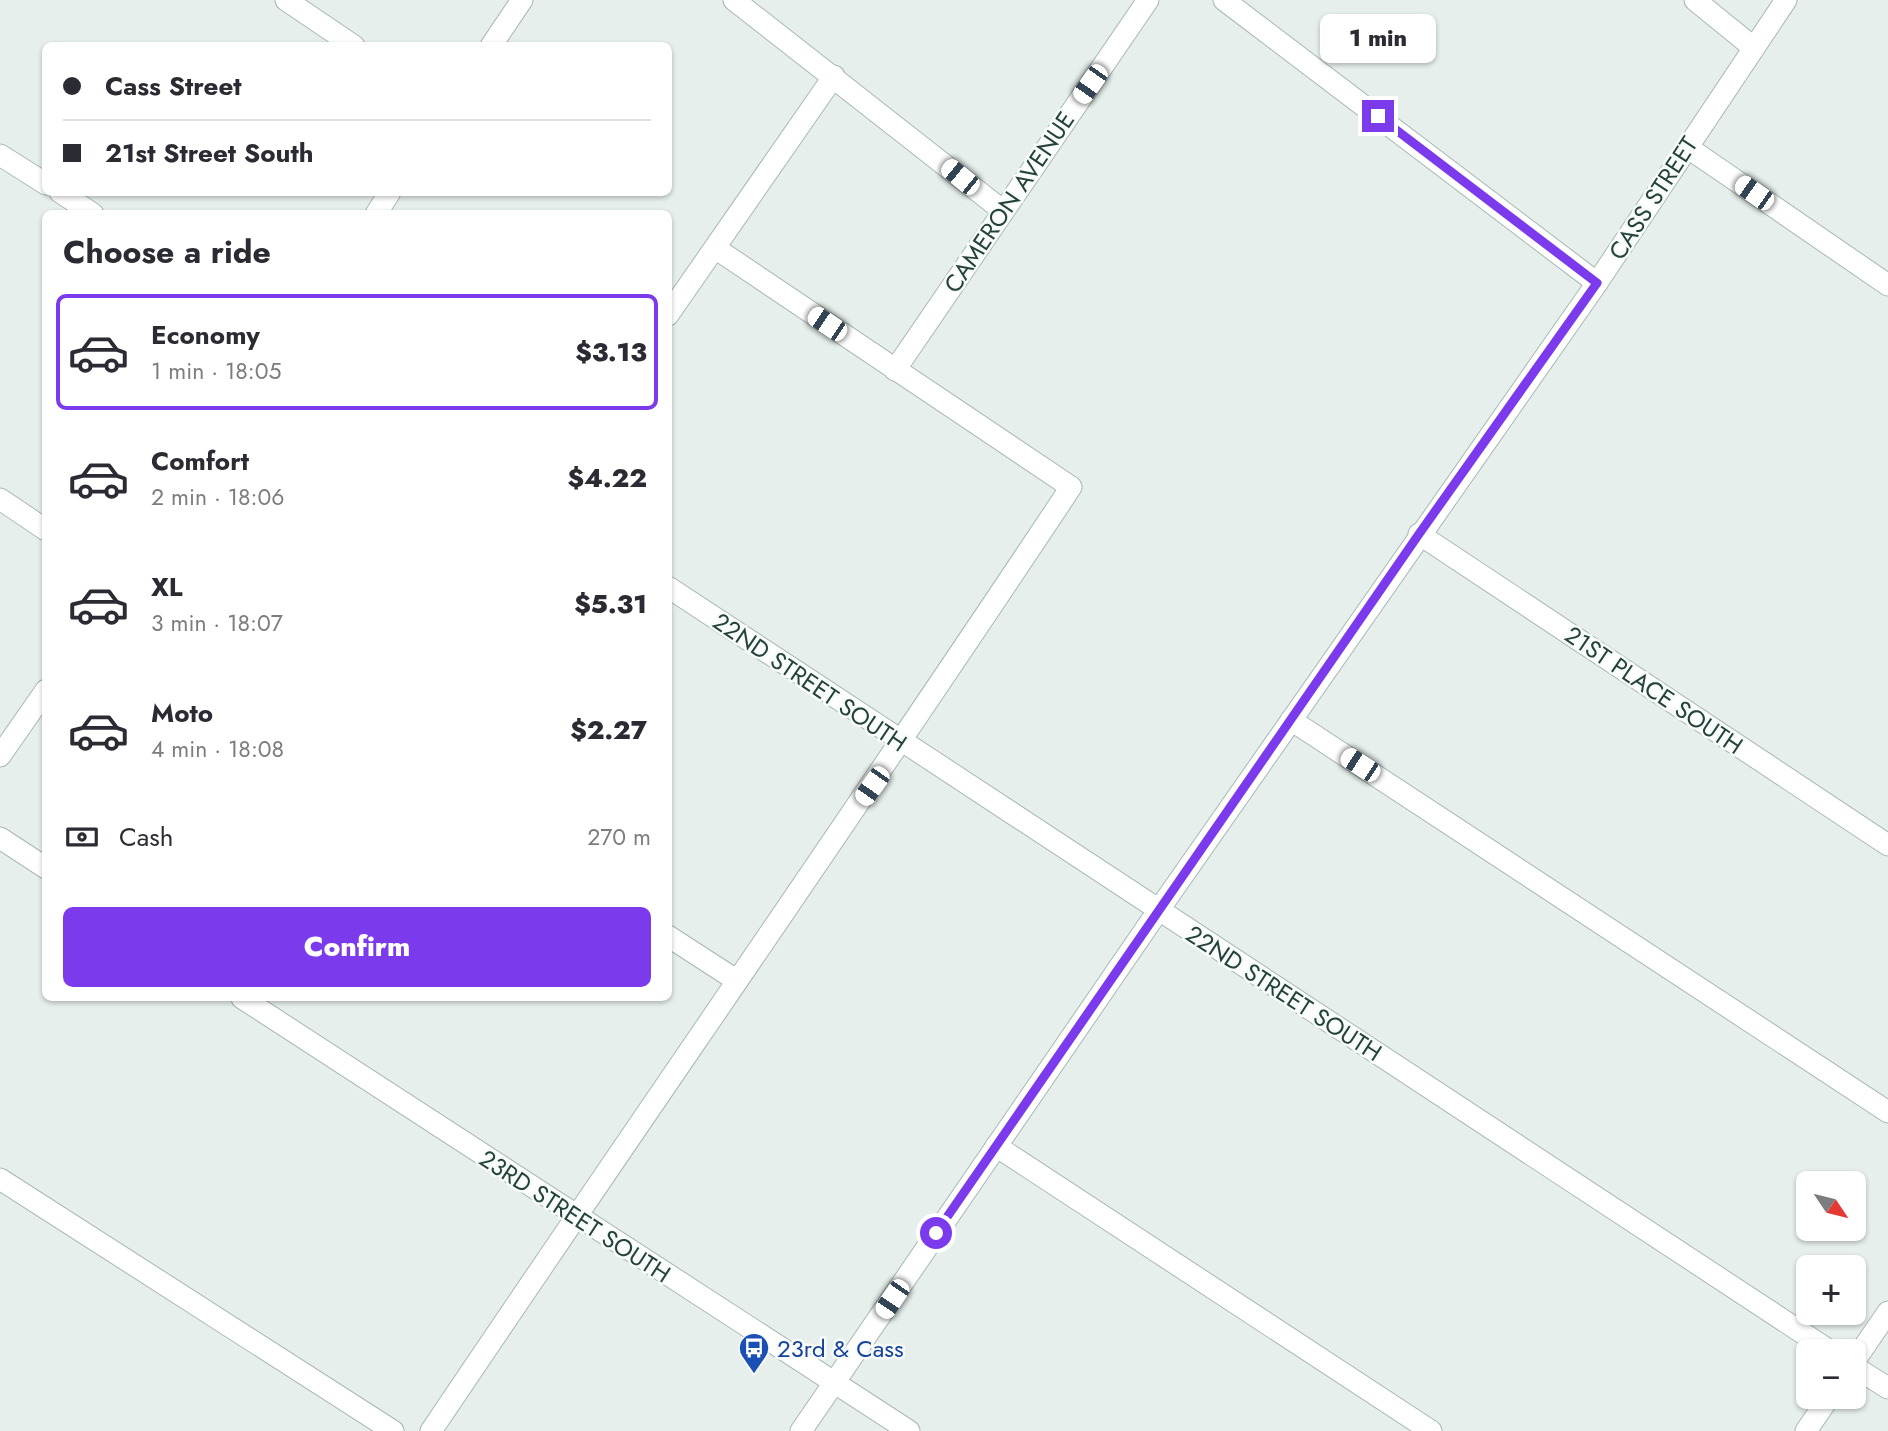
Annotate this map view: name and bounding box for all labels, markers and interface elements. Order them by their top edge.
callout: 1 min [1320,15,1436,64]
text: 1 min [1349,21,1407,55]
car [1070,61,1111,107]
text: Cass Street [105,67,242,105]
route end [1362,100,1394,132]
street label: CAMERON AVENUE [935,104,1083,300]
street label: CASS STREET [1600,129,1706,267]
text: 21st Street South [105,134,314,172]
car [938,156,983,198]
car [1731,172,1778,214]
text: Choose a ride [63,229,271,275]
car [804,304,851,344]
text: Economy [151,316,260,354]
icon: car [67,321,130,384]
text: $3.13 [575,333,647,371]
text: 1 min · 18:05 [151,354,282,388]
text: Comfort [151,442,249,480]
icon: car [67,447,130,510]
text: $4.22 [567,459,647,497]
text: 2 min · 18:06 [151,480,285,514]
text: XL [151,568,183,606]
icon: car [67,573,130,636]
text: $5.31 [574,585,647,623]
street label: 22ND STREET SOUTH [706,604,914,760]
text: 3 min · 18:07 [151,606,283,640]
street label: 21ST PLACE SOUTH [1558,617,1750,763]
text: Moto [151,694,213,732]
icon: car [67,699,130,762]
text: $2.27 [570,711,647,749]
text: 4 min · 18:08 [151,732,284,766]
car [1337,745,1384,785]
car [852,763,893,809]
icon: cash [63,818,101,856]
text: Cash [119,818,173,856]
text: 270 m [587,820,651,854]
button: Confirm [63,907,651,987]
street label: 22ND STREET SOUTH [1179,916,1389,1070]
street label: 23RD STREET SOUTH [473,1141,677,1291]
north arrow [1796,1171,1866,1241]
map controls [1796,1171,1866,1409]
route start [920,1217,952,1249]
button: + [1796,1255,1866,1325]
car [872,1276,913,1322]
bus stop icon: 23rd & Cass [737,1331,771,1375]
place label: 23rd & Cass [777,1331,904,1366]
button: − [1796,1339,1866,1409]

